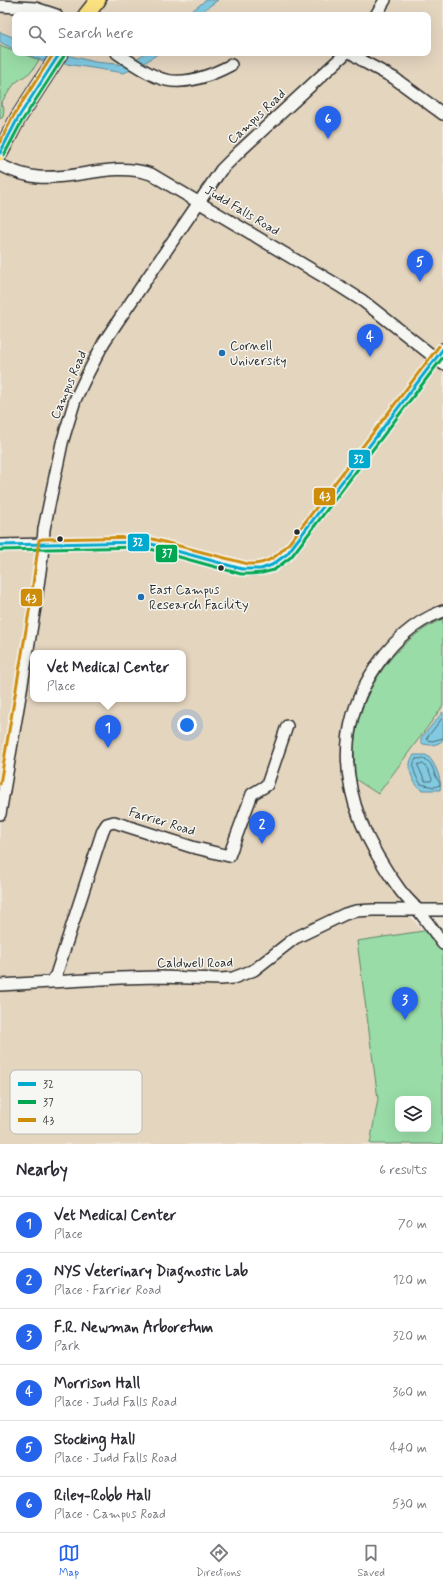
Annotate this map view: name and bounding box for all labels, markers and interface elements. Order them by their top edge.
search box [12,12,431,56]
icon: search [26,23,48,45]
text: Search here [58,24,134,44]
street label: Campus Road [224,86,290,148]
pin: 6 [315,106,341,139]
street label: Judd Falls Road [201,182,283,240]
pin: 5 [407,249,433,282]
pin: 4 [357,324,383,357]
place label: Cornell University [230,338,286,370]
street label: Campus Road [47,348,91,422]
marker: Cornell University [217,348,227,358]
line badge: 32 [348,449,371,469]
text: 32 [354,453,365,467]
line badge: 43 [313,487,336,506]
text: 43 [319,490,331,504]
unlabelled marker [292,527,302,537]
line badge: 32 [127,533,150,552]
unlabelled marker [55,534,65,544]
text: 32 [133,536,144,550]
line badge: 37 [155,544,178,563]
text: 37 [162,547,173,561]
unlabelled marker [216,563,226,573]
place label: East Campus Research Facility [149,582,249,614]
line badge: 43 [20,588,43,607]
text: 43 [25,592,37,606]
marker: East Campus Research Facility [136,592,146,602]
popup [30,650,186,702]
text: Vet Medical Center [47,658,169,678]
text: Place [47,678,75,695]
pin: 1 [95,715,121,748]
your location [177,715,197,735]
street label: Farrier Road [127,804,197,840]
pin: 2 [249,811,275,844]
street label: Caldwell Road [157,955,233,972]
pin: 3 [392,987,418,1020]
legend [10,1070,142,1134]
text: 32 [43,1078,54,1092]
text: 37 [43,1096,54,1110]
map controls [395,1096,431,1132]
button: layers [395,1096,431,1132]
text: 43 [43,1114,54,1128]
text: Nearby [16,1159,68,1181]
text: 6 results [379,1162,427,1179]
text: Vet Medical Center [54,1206,176,1226]
text: 1 [26,1216,32,1233]
text: 70 m [398,1216,427,1233]
text: Place [54,1226,83,1243]
text: NYS Veterinary Diagnostic Lab [54,1262,248,1282]
text: 2 [26,1272,32,1289]
text: 120 m [393,1272,427,1289]
text: Place · Farrier Road [54,1282,161,1299]
text: F.R. Newman Arboretum [54,1318,213,1338]
text: 3 [26,1328,32,1345]
text: 320 m [393,1328,427,1345]
text: Park [54,1338,80,1355]
text: Morrison Hall [54,1374,140,1394]
text: 4 [25,1384,33,1401]
text: 360 m [392,1384,427,1401]
text: Place · Judd Falls Road [54,1394,177,1411]
text: Stocking Hall [54,1430,135,1450]
text: 5 [25,1440,33,1457]
text: 440 m [390,1440,427,1457]
text: Place · Judd Falls Road [54,1450,177,1467]
text: Riley-Robb Hall [54,1486,151,1506]
text: 6 [26,1496,32,1513]
text: 530 m [392,1496,427,1513]
text: Place · Campus Road [54,1506,166,1523]
tab: Map [58,1542,80,1580]
tab: Directions [196,1542,241,1580]
tab: Saved [357,1542,385,1580]

